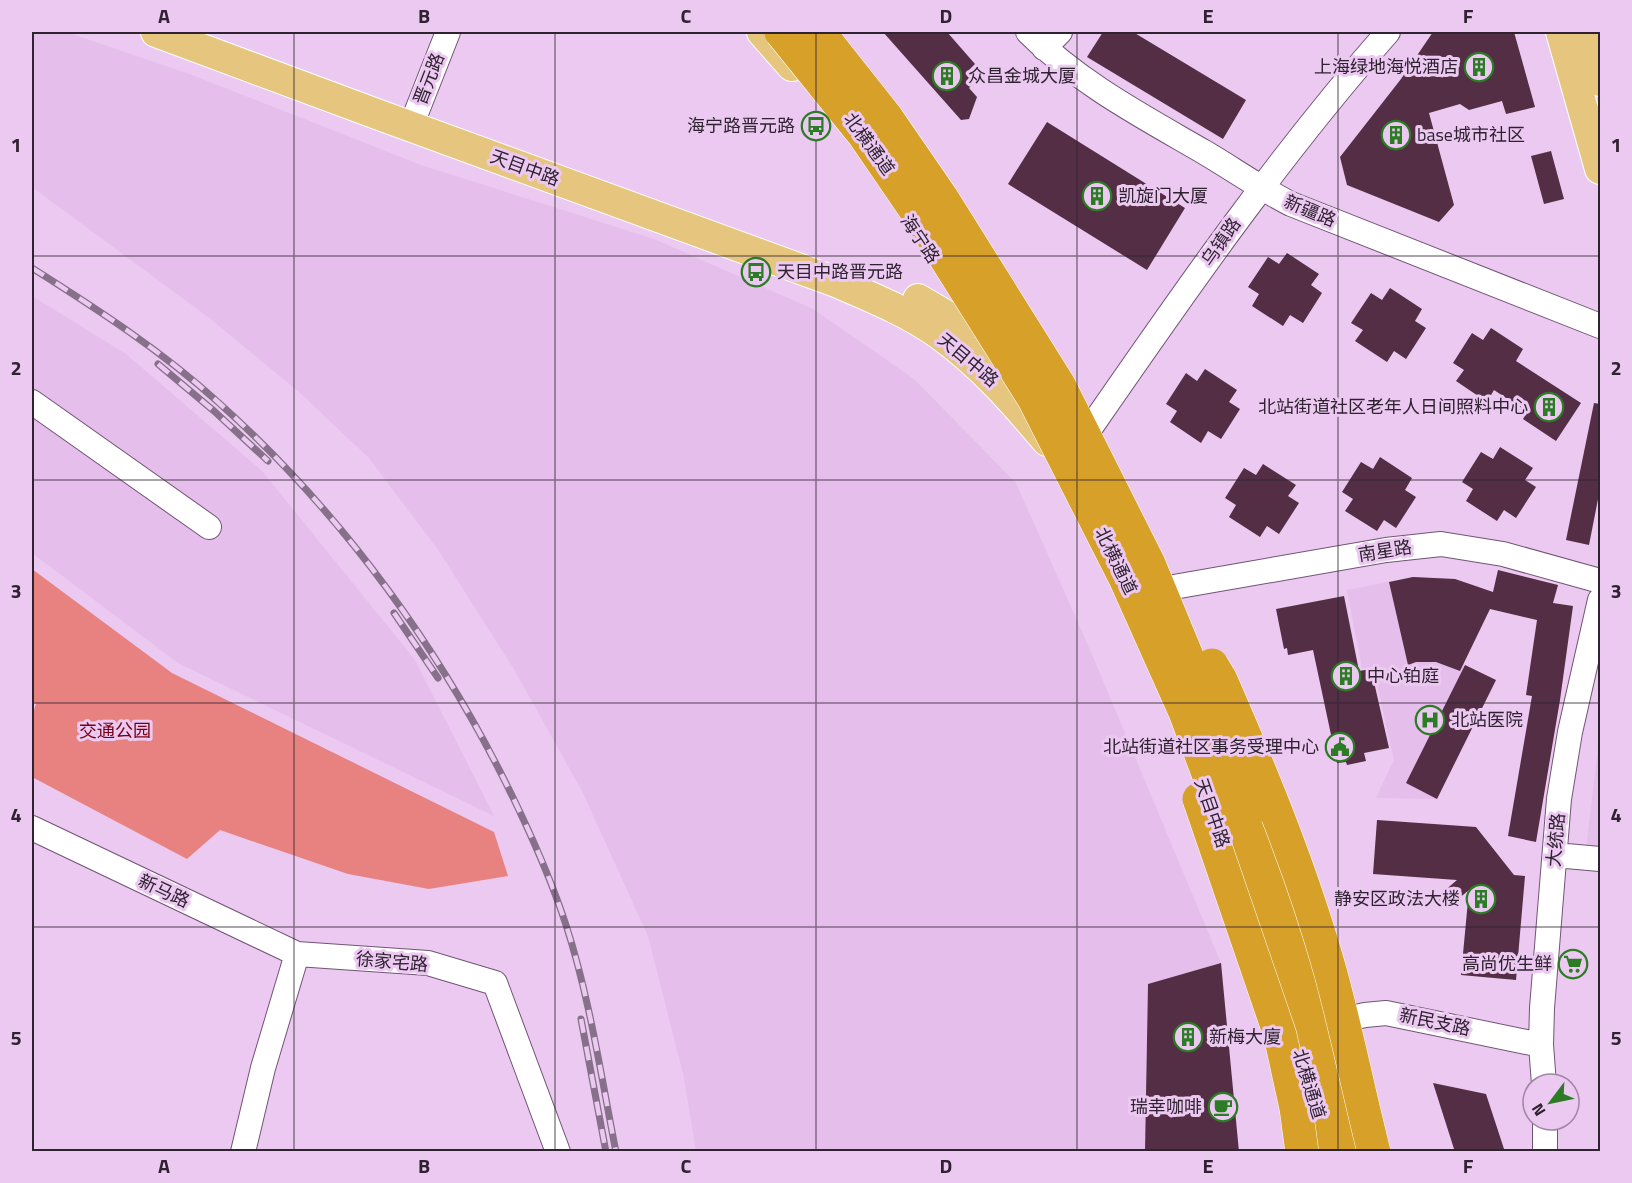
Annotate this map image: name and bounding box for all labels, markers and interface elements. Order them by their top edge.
text: A [158,0,170,31]
text: B [418,0,430,31]
text: C [681,0,692,31]
text: D [940,0,952,31]
text: E [1202,0,1214,31]
text: F [1463,0,1474,31]
street label: 晋元路 [406,49,451,109]
building icon: 上海绿地海悦酒店 [1463,51,1495,83]
place label: 上海绿地海悦酒店 [1314,53,1458,80]
building icon: 众昌金城大厦 [931,60,963,92]
place label: 众昌金城大厦 [968,62,1076,89]
street label: 北横通道 [837,107,901,181]
bus stop icon: 海宁路晋元路 [800,110,832,142]
place label: 海宁路晋元路 [687,112,795,139]
building icon: base城市社区 [1380,119,1412,151]
place label: base城市社区 [1417,121,1525,148]
text: 1 [10,129,22,160]
text: 1 [1610,129,1622,160]
street label: 天目中路 [487,143,564,193]
building icon: 凯旋门大厦 [1081,180,1113,212]
place label: 凯旋门大厦 [1118,182,1208,209]
street label: 新疆路 [1280,188,1340,234]
street label: 海宁路 [894,209,947,269]
street label: 乌镇路 [1194,212,1247,272]
bus stop icon: 天目中路晋元路 [740,256,772,288]
place label: 天目中路晋元路 [777,258,903,285]
street label: 天目中路 [932,326,1005,393]
text: 2 [10,352,22,383]
text: 2 [1610,352,1622,383]
building icon: 北站街道社区老年人日间照料中心 [1533,391,1565,423]
place label: 北站街道社区老年人日间照料中心 [1258,393,1528,420]
street label: 北横通道 [1089,523,1144,599]
street label: 南星路 [1356,533,1414,568]
text: 3 [10,575,22,606]
text: 3 [1610,575,1622,606]
building icon: 中心铂庭 [1330,660,1362,692]
place label: 中心铂庭 [1367,662,1439,689]
hospital icon: 北站医院 [1414,704,1446,736]
place label: 北站医院 [1451,706,1523,733]
park label: 交通公园 [79,717,151,744]
public building icon: 北站街道社区事务受理中心 [1324,731,1356,763]
place label: 北站街道社区事务受理中心 [1103,733,1319,760]
street label: 天目中路 [1188,774,1237,851]
text: 4 [10,799,22,830]
text: 4 [1610,799,1622,830]
street label: 大统路 [1540,812,1571,868]
street label: 新马路 [134,867,194,914]
building icon: 静安区政法大楼 [1465,883,1497,915]
place label: 静安区政法大楼 [1334,885,1460,912]
street label: 徐家宅路 [355,945,429,978]
supermarket icon: 高尚优生鲜 [1557,948,1589,980]
place label: 高尚优生鲜 [1462,950,1552,977]
street label: 新民支路 [1397,1001,1473,1042]
building icon: 新梅大廈 [1172,1021,1204,1053]
text: 5 [10,1022,22,1053]
text: 5 [1610,1022,1622,1053]
place label: 新梅大廈 [1209,1023,1281,1050]
street label: 北横通道 [1286,1045,1333,1122]
north arrow [1521,1072,1581,1132]
cafe icon: 瑞幸咖啡 [1207,1091,1239,1123]
place label: 瑞幸咖啡 [1130,1093,1202,1120]
text: N [1525,1099,1551,1121]
text: A [158,1150,170,1181]
text: B [418,1150,430,1181]
text: C [681,1150,692,1181]
text: D [940,1150,952,1181]
text: E [1202,1150,1214,1181]
text: F [1463,1150,1474,1181]

